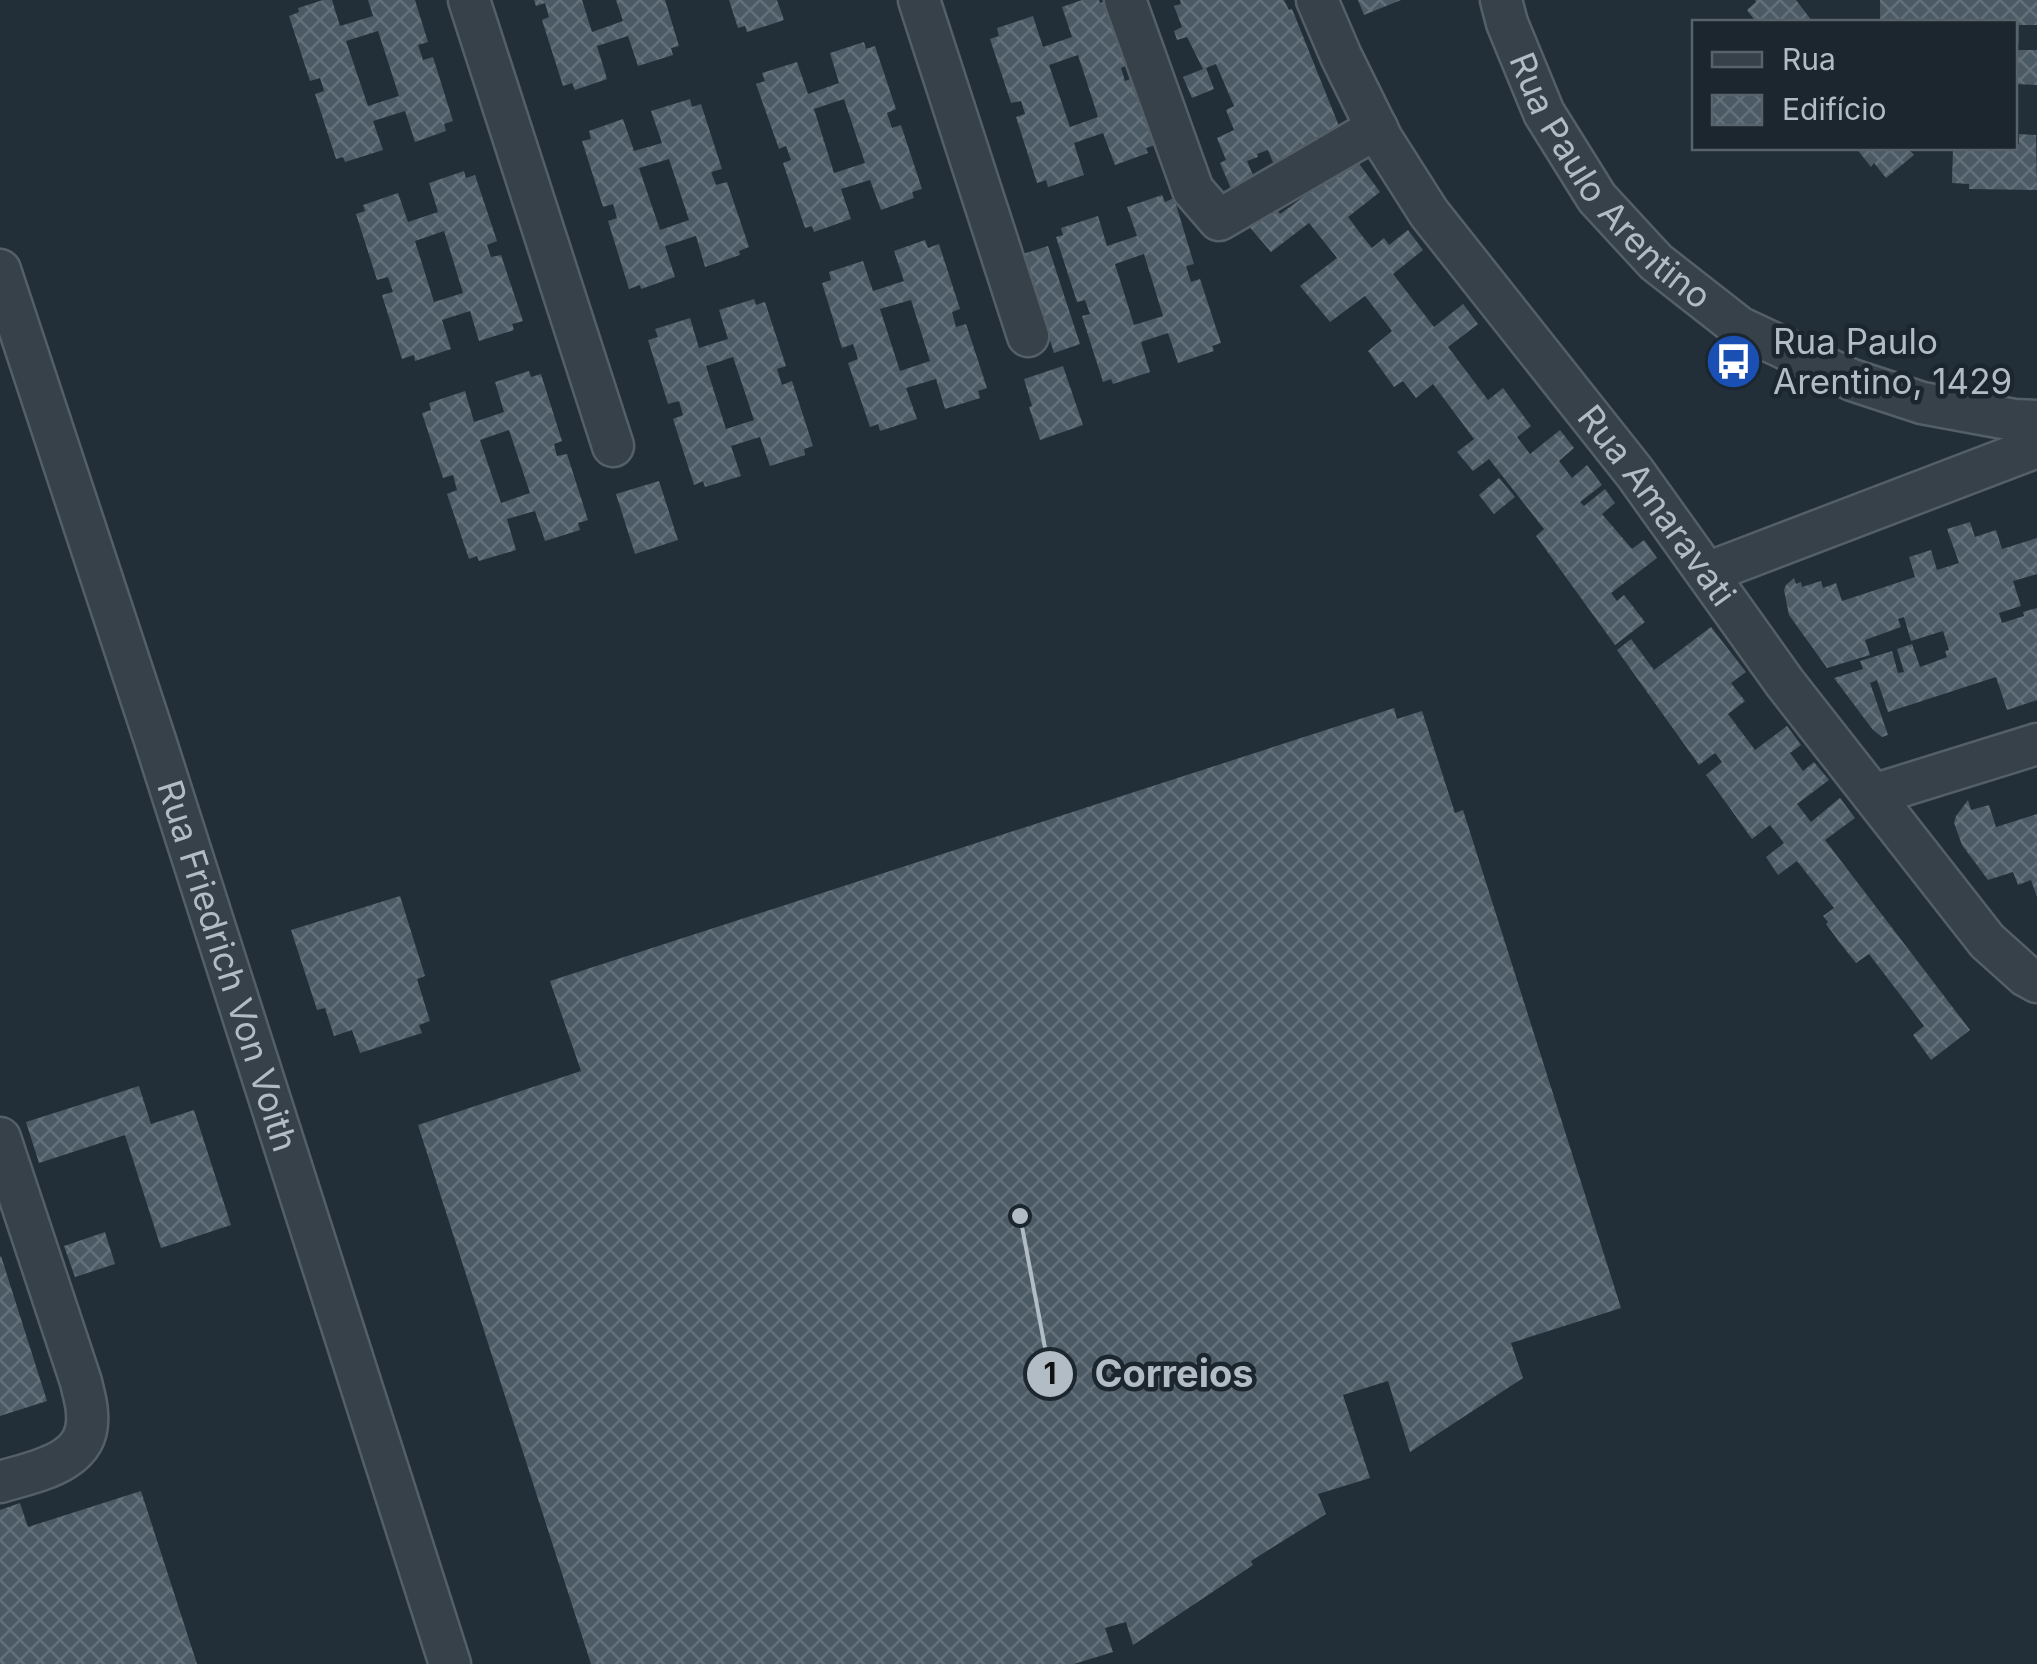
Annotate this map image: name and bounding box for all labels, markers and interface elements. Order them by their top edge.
legend [1692,20,2017,150]
text: Rua [1782,41,1836,77]
street label: Rua Paulo Arentino [1501,46,1720,317]
text: Edifício [1782,91,1886,127]
place label: Rua Paulo Arentino, 1429 [1773,320,2012,402]
bus stop icon: Rua Paulo Arentino, 1429 [1704,332,1764,392]
street label: Rua Amaravati [1570,396,1745,614]
street label: Rua Friedrich Von Voith [149,775,307,1156]
callout: Correios [1025,1340,1274,1408]
text: Correios [1094,1350,1254,1396]
text: 1 [1044,1355,1056,1391]

